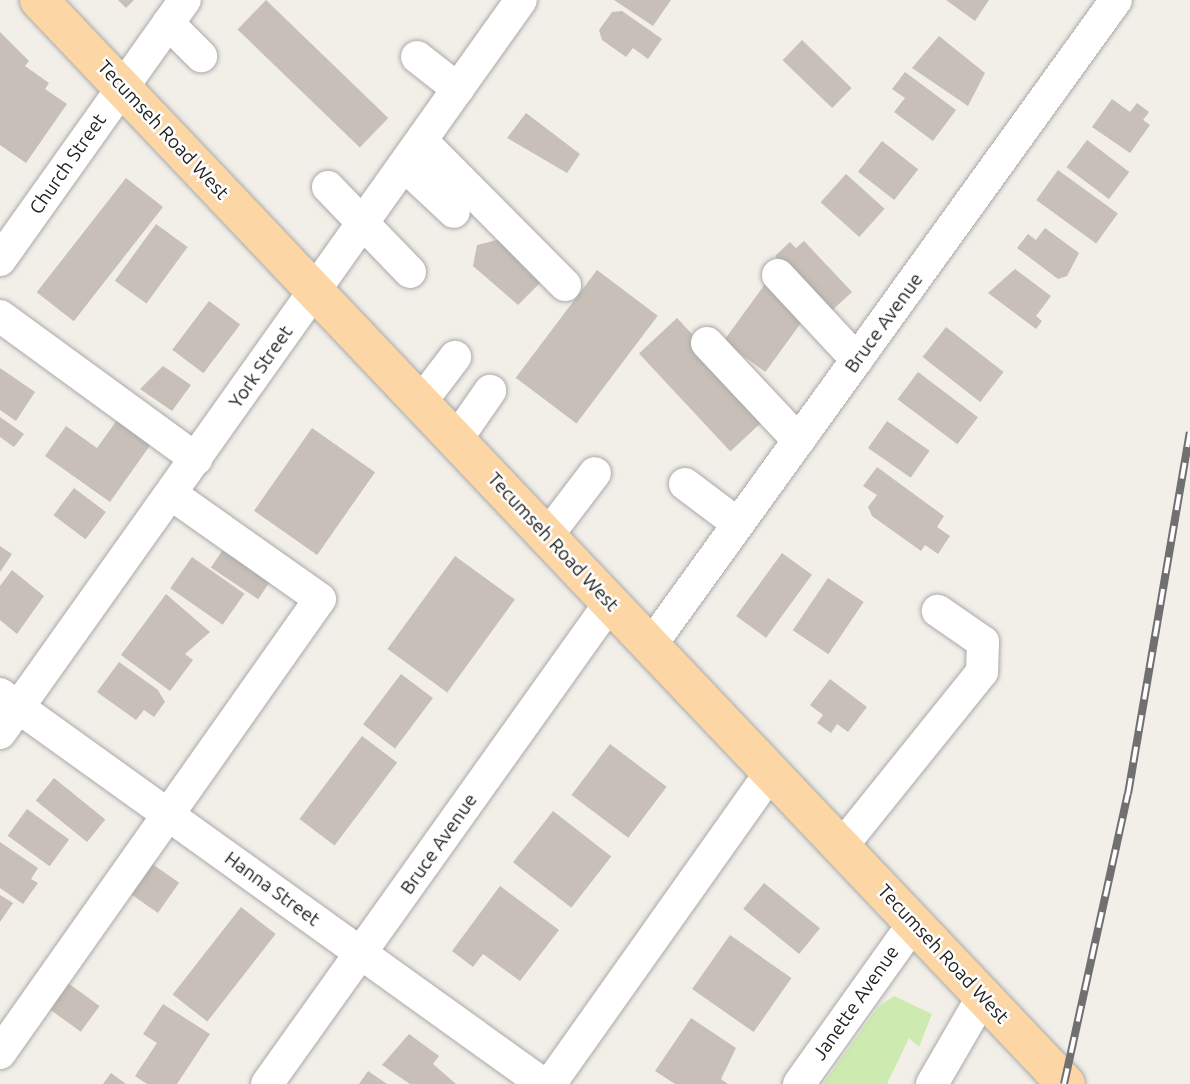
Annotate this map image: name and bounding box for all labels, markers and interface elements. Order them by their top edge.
street label: Tecumseh Road West [93,56,233,204]
street label: Church Street [25,109,111,219]
street label: Bruce Avenue [840,269,928,377]
street label: York Street [224,321,298,413]
street label: Tecumseh Road West [483,468,623,616]
street label: Bruce Avenue [396,789,482,899]
street label: Hanna Street [220,847,324,931]
street label: Tecumseh Road West [873,880,1013,1028]
street label: Janette Avenue [808,941,904,1065]

